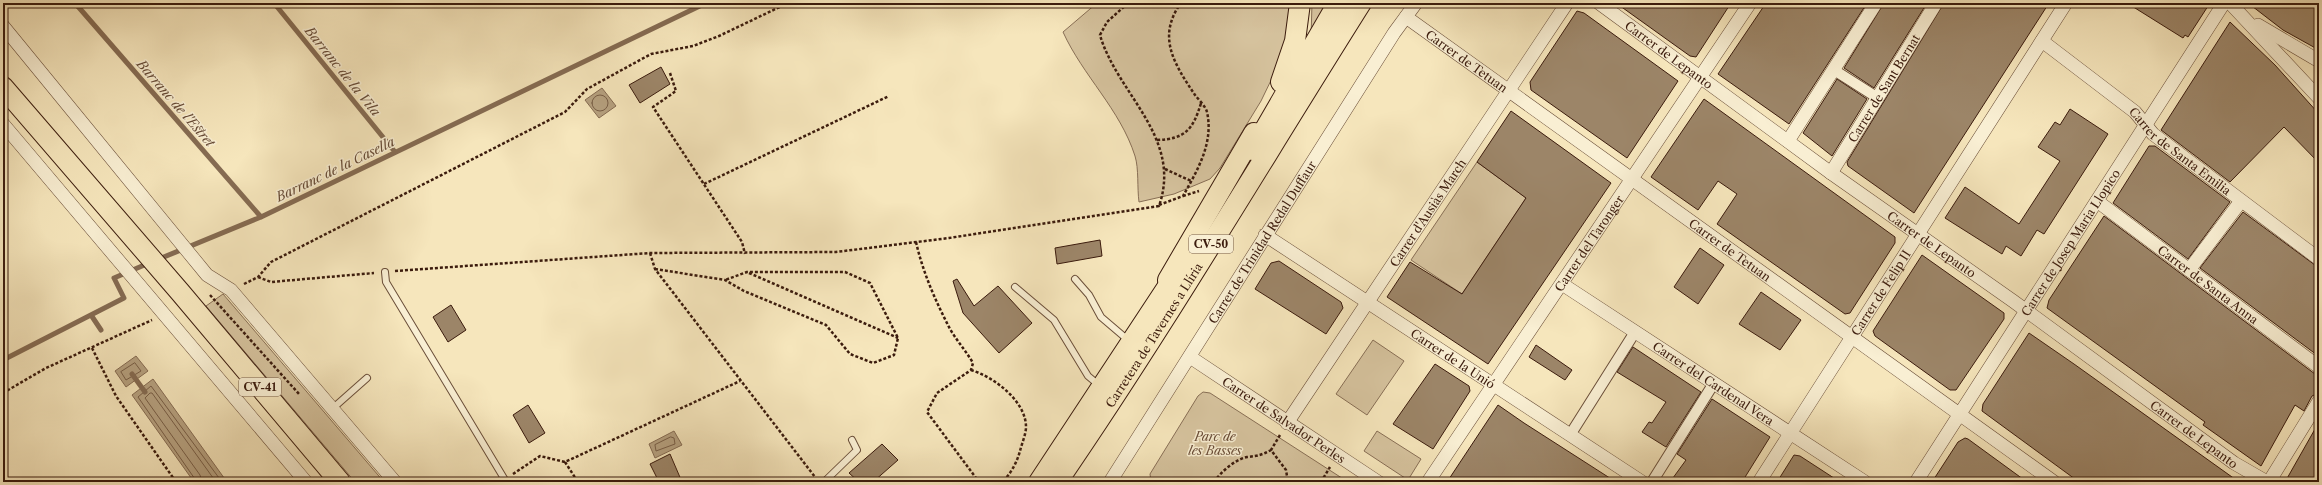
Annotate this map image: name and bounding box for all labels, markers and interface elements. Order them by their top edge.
street label: Carrer de Lepanto [1622,17,1716,92]
water label: Barranc de la Vila [301,22,384,119]
street label: Carrer de Tetuan [1423,26,1511,95]
street label: Carrer de Sant Bernat [1844,30,1923,145]
water label: Barranc de l'Estret [133,55,219,151]
street label: Carrer de Santa Emilia [2126,104,2235,198]
water label: Barranc de la Casella [272,133,397,205]
street label: Carrer d'Ausiàs March [1386,155,1469,269]
street label: Carrer de Trinidad Redal Duffaur [1205,158,1319,326]
street label: Carrer de Josep Maria Llopico [2017,166,2123,319]
street label: Carrer del Taronger [1551,192,1626,294]
street label: Carrer de Lepanto [1885,208,1979,280]
street label: Carrer de Tetuan [1686,215,1774,284]
road number: CV-50 [1189,235,1233,253]
street label: Carrer de Santa Anna [2155,242,2262,327]
street label: Carrer de Felip II [1848,247,1913,338]
street label: Carretera de Tavernes a Llíria [1102,259,1206,410]
street label: Carrer de la Unió [1408,325,1498,391]
street label: Carrer del Cardenal Vera [1650,338,1777,428]
street label: Carrer de Salvador Perles [1220,373,1349,466]
road number: CV-41 [239,378,281,396]
street label: Carrer de Lepanto [2148,397,2241,471]
park label: Parc de les Basses [1188,429,1243,458]

